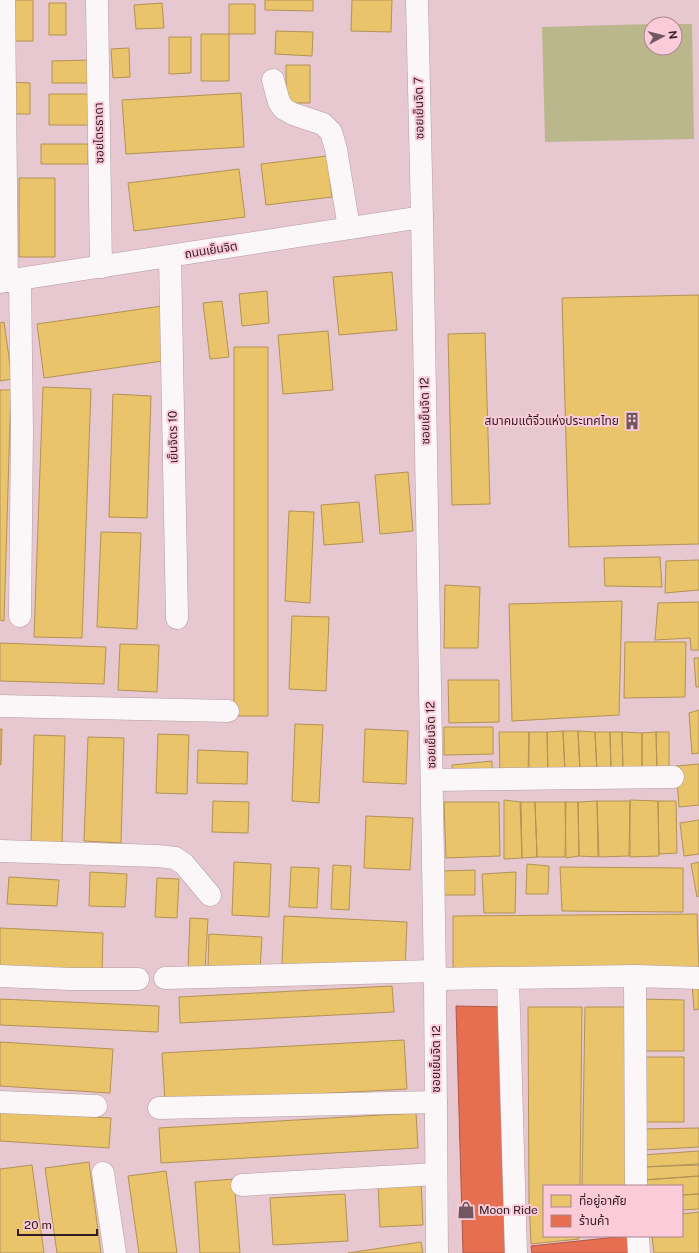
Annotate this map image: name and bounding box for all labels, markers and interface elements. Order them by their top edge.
north arrow [643,16,683,56]
text: N [666,30,679,40]
street label: ซอยเย็นจิต 7 [411,77,427,139]
street label: ซอยไตรธาดา [91,102,107,164]
street label: ถนนเย็นจิต [183,239,239,261]
street label: ซอยเย็นจิต 12 [417,377,433,445]
street label: เย็นจิตร 10 [166,411,180,463]
building icon: สมาคมแต้จิ๋วแห่งประเทศไทย [622,411,642,431]
place label: สมาคมแต้จิ๋วแห่งประเทศไทย [485,413,619,428]
street label: ซอยเย็นจิต 12 [423,701,439,769]
street label: ซอยเย็นจิต 12 [429,1025,443,1093]
legend [543,1185,683,1237]
text: ที่อยู่อาศัย [579,1192,627,1208]
shop icon: Moon Ride [456,1200,476,1220]
place label: Moon Ride [479,1203,538,1217]
scale bar [18,1211,97,1237]
text: ร้านค้า [579,1214,609,1228]
text: 20 m [24,1218,52,1232]

